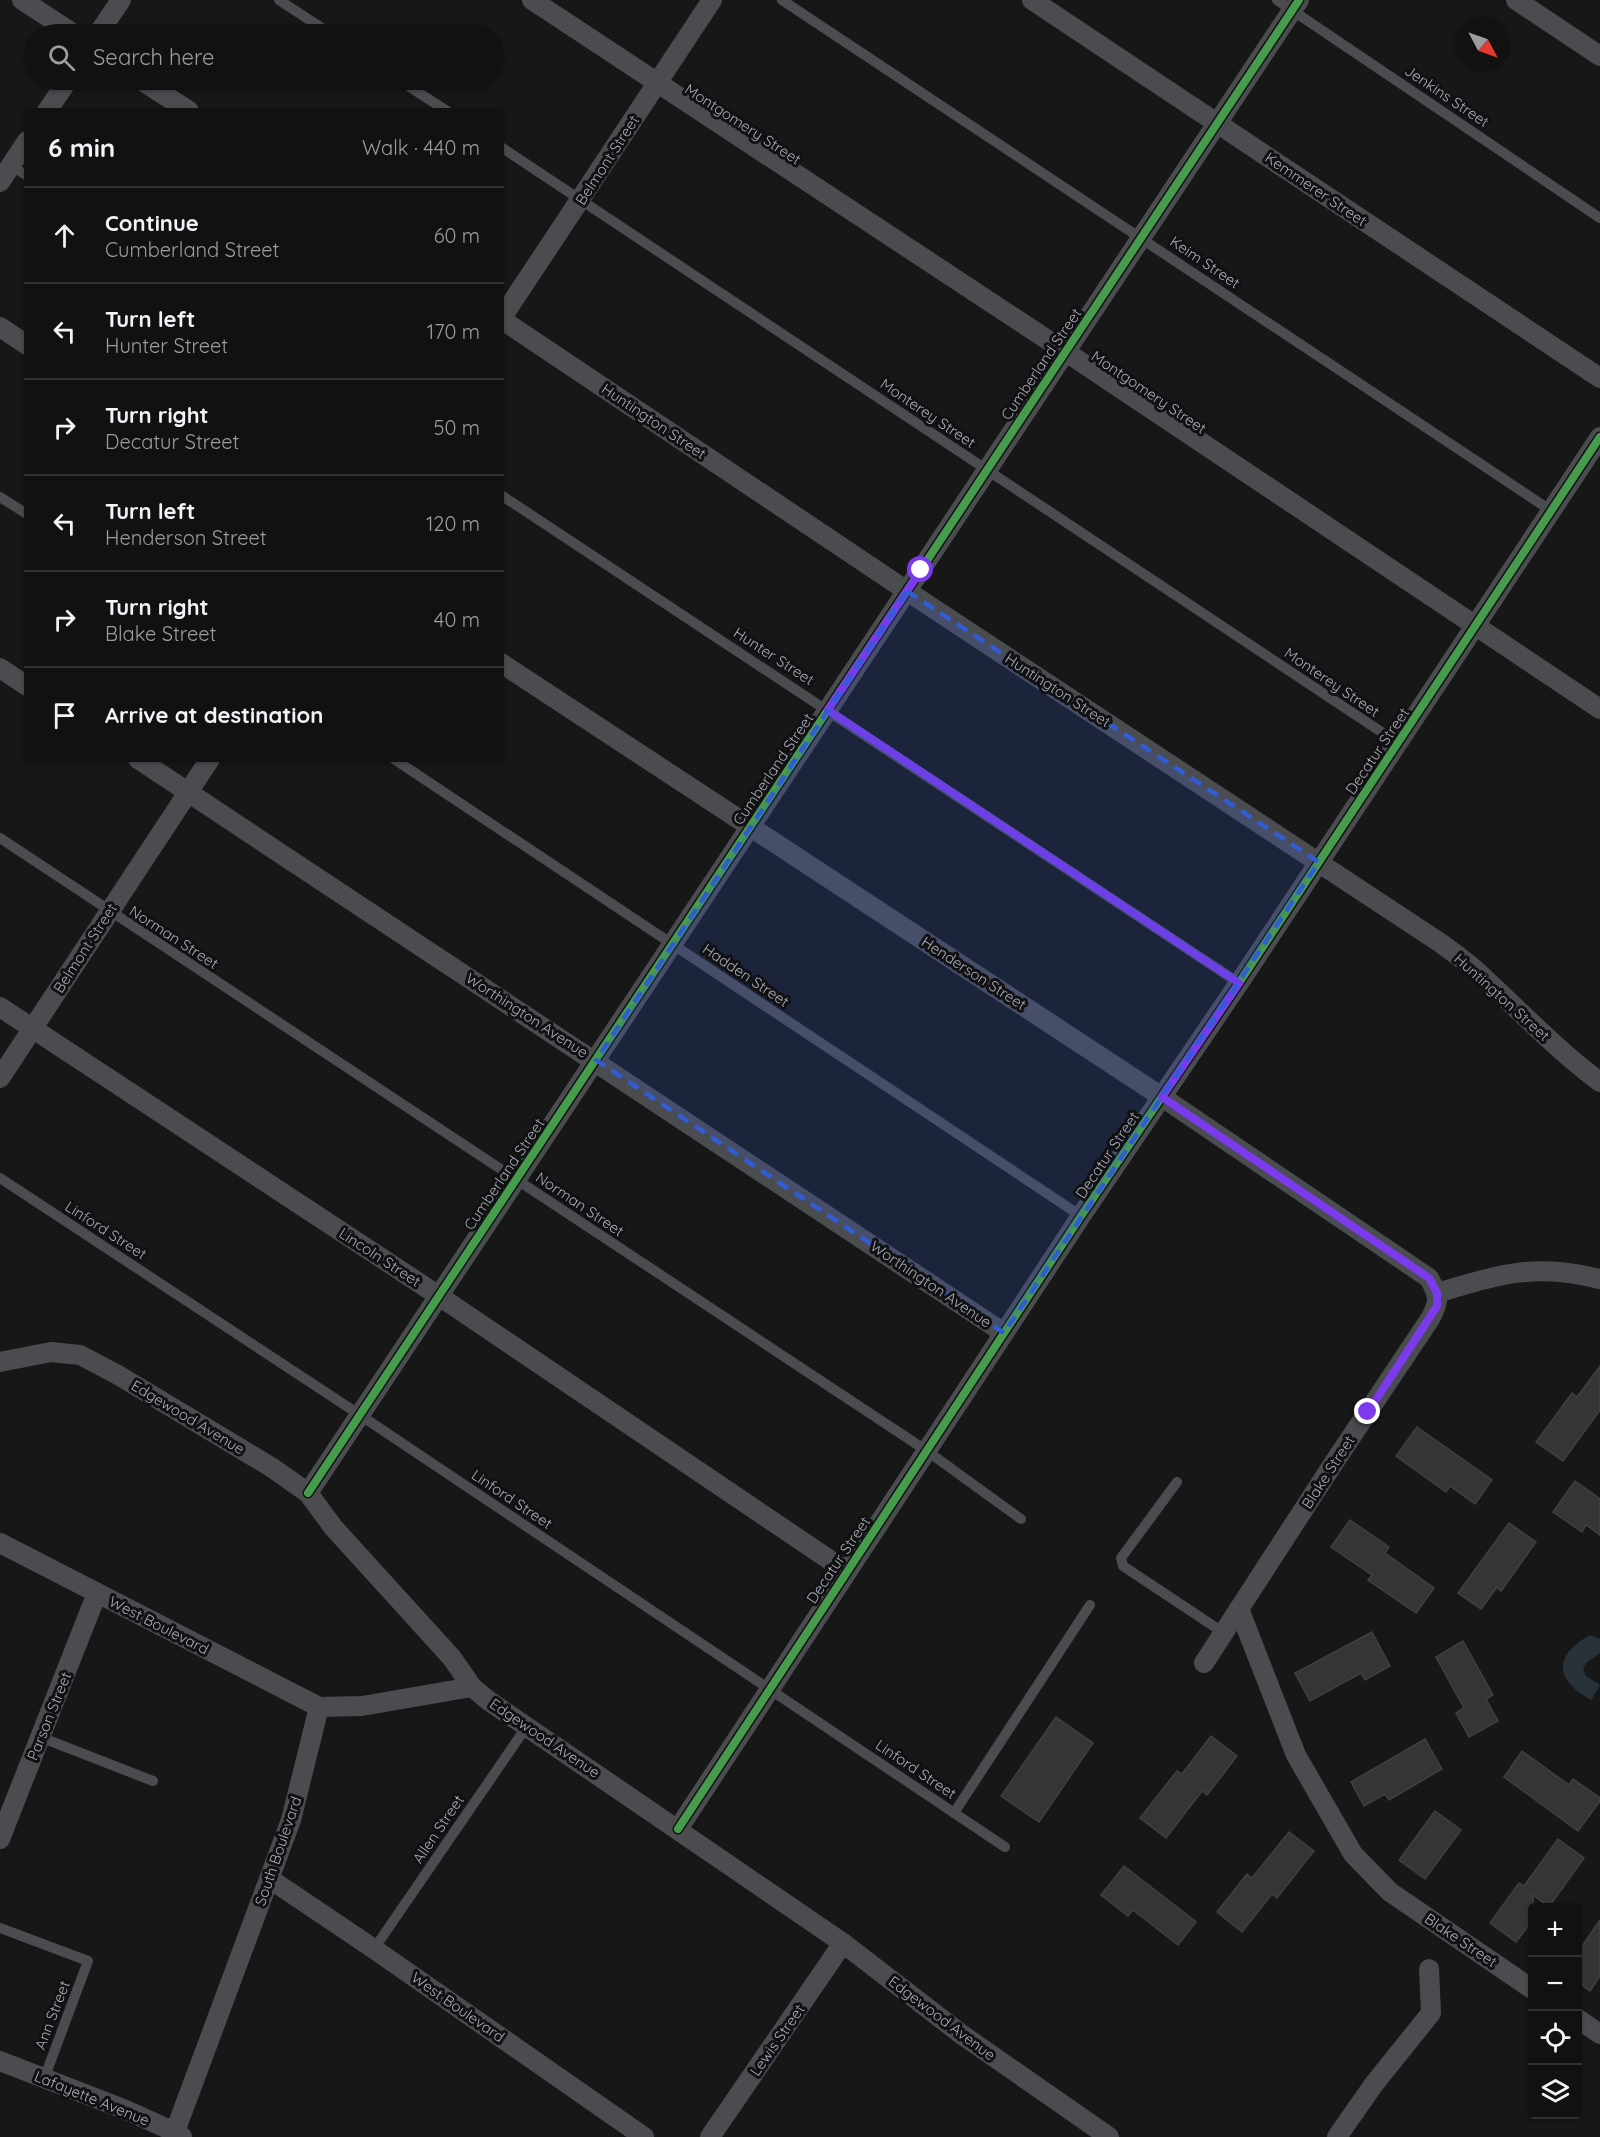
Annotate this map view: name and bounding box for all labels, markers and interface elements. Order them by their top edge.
north arrow [1456,18,1510,72]
search box [24,24,504,90]
icon: search [45,41,78,74]
text: Search here [93,43,214,71]
street label: Jenkins Street [1401,61,1493,131]
street label: Montgomery Street [681,79,805,169]
street label: Belmont Street [571,112,643,208]
text: 6 min [48,131,115,164]
text: Walk · 440 m [362,135,480,160]
street label: Kemmerer Street [1261,148,1371,230]
text: Continue [105,209,199,237]
icon: ahead [48,219,81,252]
text: 60 m [434,223,480,248]
street label: Keim Street [1166,232,1244,292]
text: Cumberland Street [105,237,279,262]
street label: Cumberland Street [997,304,1085,424]
text: Turn left [105,305,195,333]
icon: left [48,315,81,348]
text: 170 m [427,319,480,344]
text: Hunter Street [105,333,228,358]
street label: Montgomery Street [1088,346,1210,438]
street label: Monterey Street [877,374,979,452]
street label: Huntington Street [598,379,710,463]
text: Turn right [105,401,209,429]
icon: right [48,411,81,444]
text: 50 m [434,415,480,440]
text: Decatur Street [105,429,239,454]
text: Turn left [105,497,195,525]
icon: left [48,507,81,540]
text: 120 m [426,511,480,536]
text: Henderson Street [105,525,267,550]
route start [907,556,933,582]
text: Turn right [105,593,209,621]
icon: right [48,603,81,636]
text: 40 m [434,607,480,632]
text: Blake Street [105,621,216,646]
street label: Hunter Street [730,623,818,689]
street label: Monterey Street [1281,643,1383,721]
street label: Huntington Street [1002,649,1114,731]
icon: arrive [48,699,81,732]
text: Arrive at destination [105,701,323,729]
street label: Decatur Street [1341,704,1413,798]
street label: Cumberland Street [729,709,817,829]
street label: Belmont Street [49,900,121,996]
street label: Norman Street [126,901,222,973]
street label: Henderson Street [918,932,1030,1014]
street label: Hadden Street [699,939,793,1011]
street label: Huntington Street [1450,949,1554,1045]
street label: Worthington Avenue [462,968,592,1062]
street label: Decatur Street [1071,1108,1143,1202]
street label: Cumberland Street [460,1114,548,1234]
street label: Norman Street [532,1168,628,1240]
street label: Linford Street [62,1197,150,1263]
street label: Lincoln Street [335,1223,425,1291]
street label: Worthington Avenue [867,1236,995,1332]
street label: Edgewood Avenue [128,1376,248,1458]
route end [1354,1398,1380,1424]
street label: Blake Street [1297,1432,1359,1512]
street label: Linford Street [468,1465,556,1533]
street label: Decatur Street [802,1513,874,1607]
street label: West Boulevard [106,1592,212,1658]
street label: Parson Street [23,1669,75,1763]
street label: Edgewood Avenue [486,1694,604,1782]
street label: Linford Street [872,1735,960,1803]
street label: Allen Street [408,1791,468,1867]
street label: South Boulevard [250,1794,306,1908]
map controls [1528,1903,1582,2119]
button: + [1528,1903,1582,1957]
street label: Blake Street [1421,1909,1501,1971]
button: − [1528,1957,1582,2011]
street label: West Boulevard [408,1968,508,2046]
street label: Edgewood Avenue [885,1972,999,2064]
street label: Ann Street [30,1978,74,2052]
street label: Lewis Street [745,2001,809,2079]
button: locate [1528,2011,1582,2065]
button: layers [1528,2065,1582,2119]
street label: Lafayette Avenue [32,2066,152,2130]

